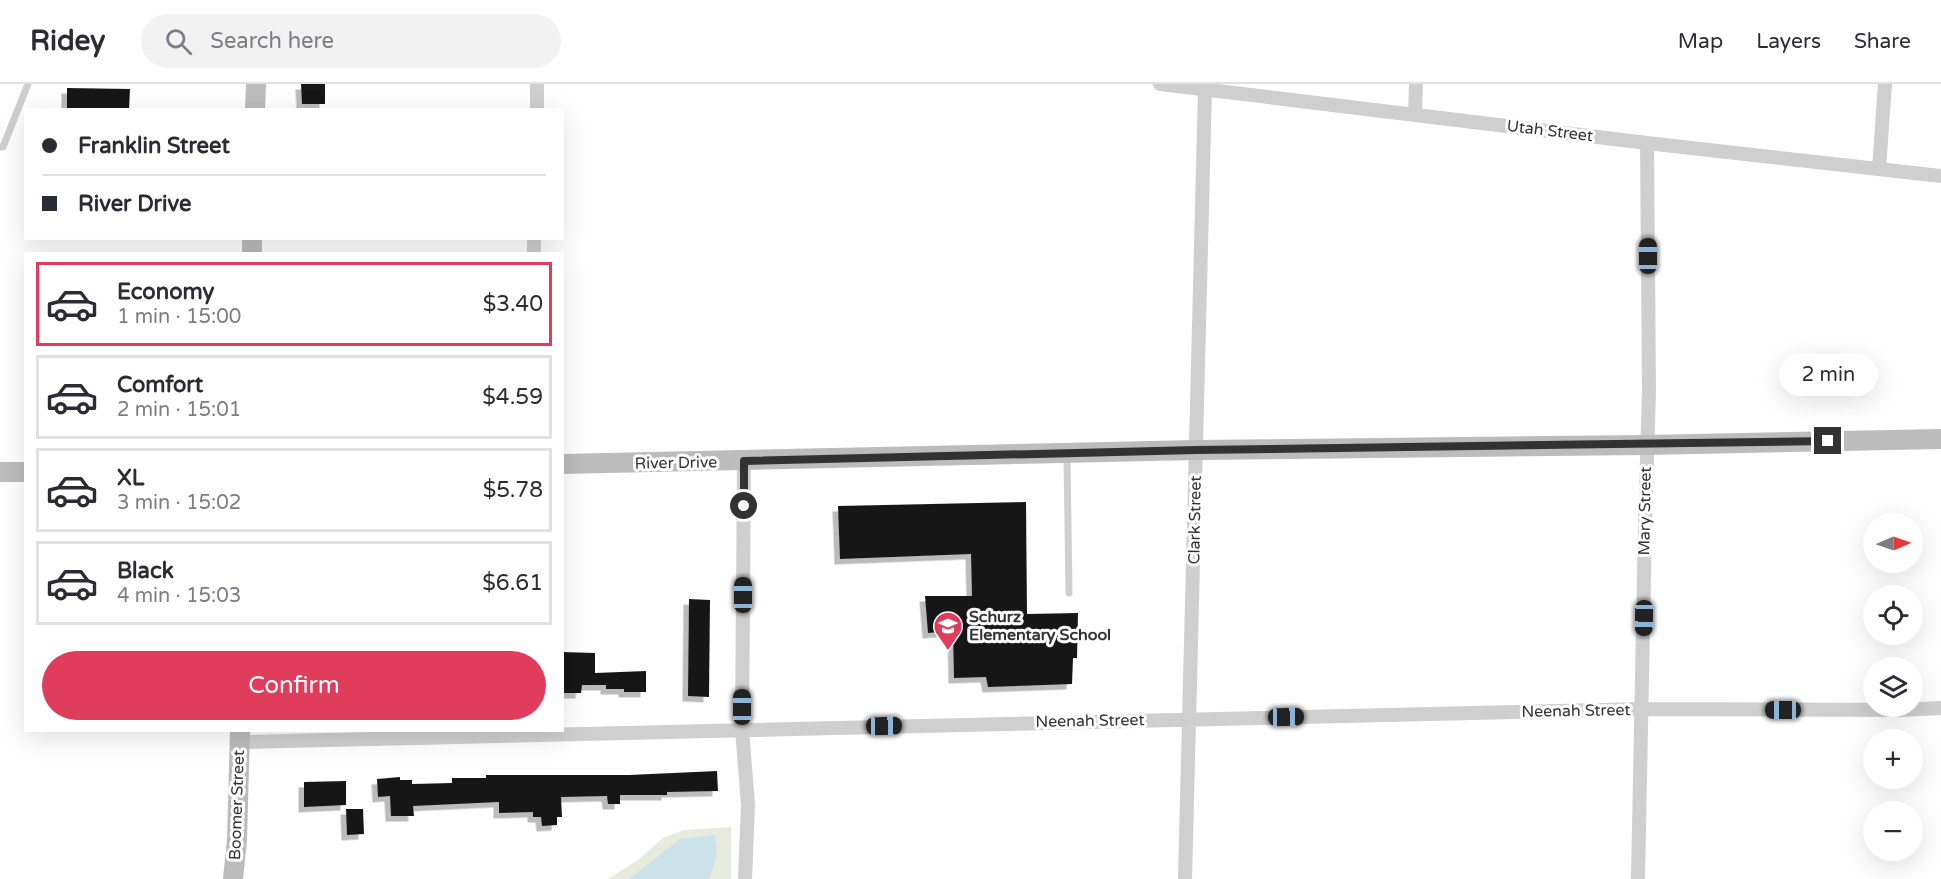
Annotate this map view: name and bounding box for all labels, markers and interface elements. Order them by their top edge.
search box [141,14,561,68]
text: Ridey [30,24,105,58]
icon: search [162,25,195,58]
text: Search here [210,28,334,54]
text: Map [1678,29,1723,54]
text: Layers [1756,29,1821,54]
text: Share [1854,29,1911,54]
street label: Utah Street [1506,116,1594,146]
text: Franklin Street [78,133,230,159]
text: River Drive [78,191,191,217]
car [1639,238,1657,274]
icon: car [45,277,99,331]
text: Economy [117,279,214,305]
text: $3.40 [483,291,543,317]
text: 1 min · 15:00 [117,305,241,329]
callout: 2 min [1778,354,1878,396]
text: 2 min [1802,363,1855,387]
icon: car [45,370,99,424]
text: Comfort [117,372,203,398]
text: $4.59 [482,384,543,410]
text: 2 min · 15:01 [117,398,241,422]
route end [1814,427,1841,454]
street label: River Drive [635,452,717,474]
icon: car [45,463,99,517]
text: XL [117,465,144,491]
street label: Mary Street [1634,466,1656,556]
street label: Clark Street [1184,475,1206,565]
text: $5.78 [483,477,543,503]
text: 3 min · 15:02 [117,491,241,515]
route start [730,492,757,519]
north arrow [1863,513,1923,573]
map controls [1863,513,1923,861]
icon: car [45,556,99,610]
text: Black [117,558,174,584]
text: $6.61 [482,570,543,596]
car [734,577,752,613]
text: 4 min · 15:03 [117,584,241,608]
button: locate [1863,585,1923,645]
car [1635,600,1653,636]
place label: Schurz Elementary School [969,607,1111,645]
school or university icon: Schurz Elementary School [932,610,964,652]
button: Confirm [42,651,546,720]
button: layers [1863,657,1923,717]
car [733,689,751,725]
street label: Neenah Street [1521,700,1631,722]
car [1765,701,1801,719]
car [1268,708,1304,726]
street label: Neenah Street [1035,710,1145,732]
car [866,717,902,735]
button: + [1863,729,1923,789]
street label: Boomer Street [225,750,249,860]
button: − [1863,801,1923,861]

